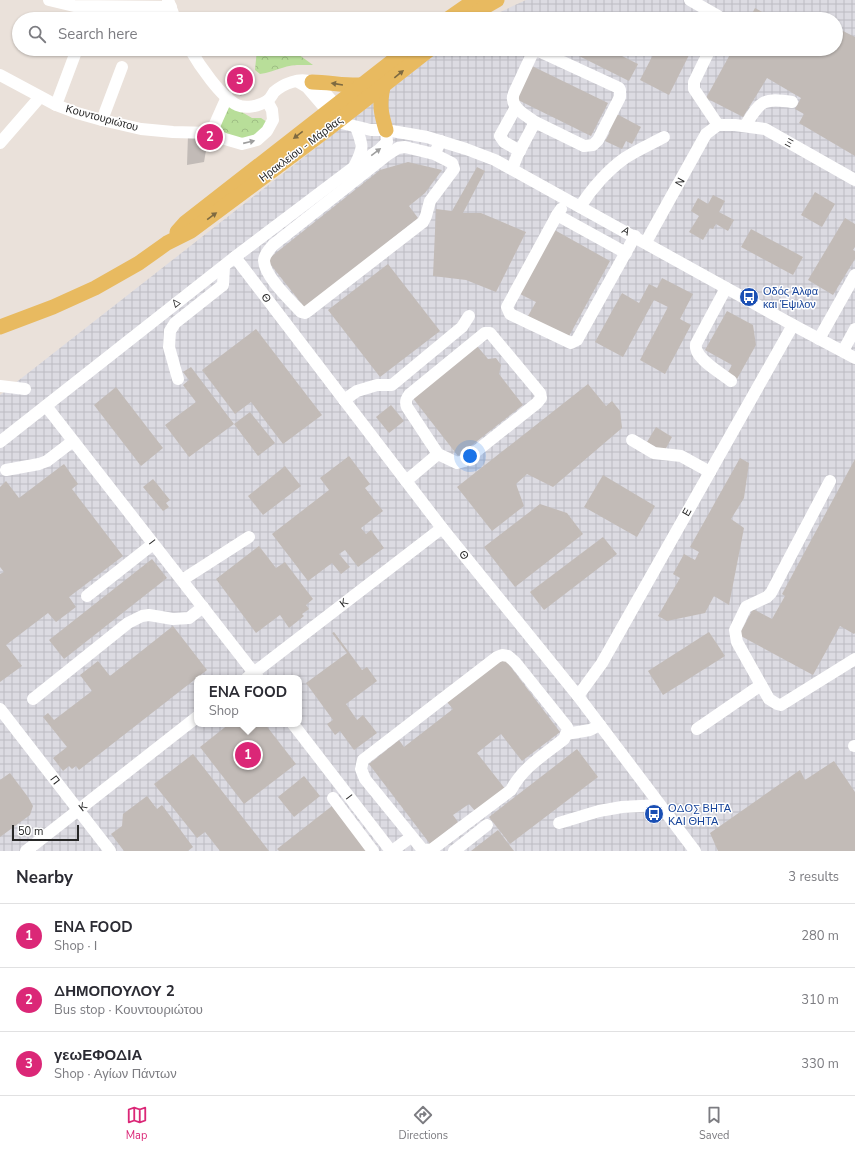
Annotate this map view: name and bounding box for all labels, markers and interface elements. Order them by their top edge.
search box [12,12,843,56]
icon: search [26,23,48,45]
text: Search here [58,24,138,44]
pin: 3 [227,65,253,95]
one-way arrow [393,70,404,79]
one-way arrow [331,81,343,87]
street label: Κουντουριώτου [64,101,140,135]
street label: Ηρακλείου - Μάρθας [256,113,346,185]
pin: 2 [197,122,223,152]
one-way arrow [292,131,303,139]
street label: Ξ [782,135,796,151]
one-way arrow [242,138,255,144]
one-way arrow [370,147,381,156]
street label: Ν [672,175,689,189]
one-way arrow [206,212,217,220]
street label: Α [619,223,633,240]
place label: Οδός Άλφα και Έψιλον [763,284,819,312]
bus stop icon: Οδός Άλφα και Έψιλον [738,286,760,308]
street label: Θ [257,290,275,306]
street label: Δ [168,295,184,311]
your location [460,446,480,466]
street label: Ε [679,505,695,519]
street label: Ι [145,536,159,548]
street label: Θ [455,547,473,563]
street label: Κ [336,594,352,611]
popup [194,675,302,727]
text: ENA FOOD [209,682,287,702]
text: Shop [209,702,239,720]
pin: 1 [235,740,261,770]
street label: Π [47,772,63,788]
street label: Ι [342,791,356,803]
street label: Κ [75,798,91,815]
place label: ΟΔΟΣ ΒΗΤΑ ΚΑΙ ΘΗΤΑ [668,801,732,829]
bus stop icon: ΟΔΟΣ ΒΗΤΑ ΚΑΙ ΘΗΤΑ [643,803,665,825]
scale bar [12,823,79,842]
text: 50 m [18,824,43,839]
text: Nearby [16,866,73,889]
text: 3 results [788,868,839,886]
text: ENA FOOD [54,917,133,937]
text: 1 [25,927,33,945]
text: 280 m [801,927,839,945]
text: Shop · Ι [54,937,97,955]
text: ΔΗΜΟΠΟΥΛΟΥ 2 [54,981,175,1001]
text: 2 [25,991,33,1009]
text: 310 m [801,991,839,1009]
text: Bus stop · Κουντουριώτου [54,1001,203,1019]
text: γεωΕΦΟΔΙΑ [54,1045,142,1065]
text: 3 [25,1055,33,1073]
text: 330 m [801,1055,839,1073]
text: Shop · Αγίων Πάντων [54,1065,177,1083]
tab: Map [126,1104,148,1143]
tab: Directions [399,1104,448,1143]
tab: Saved [699,1104,729,1143]

